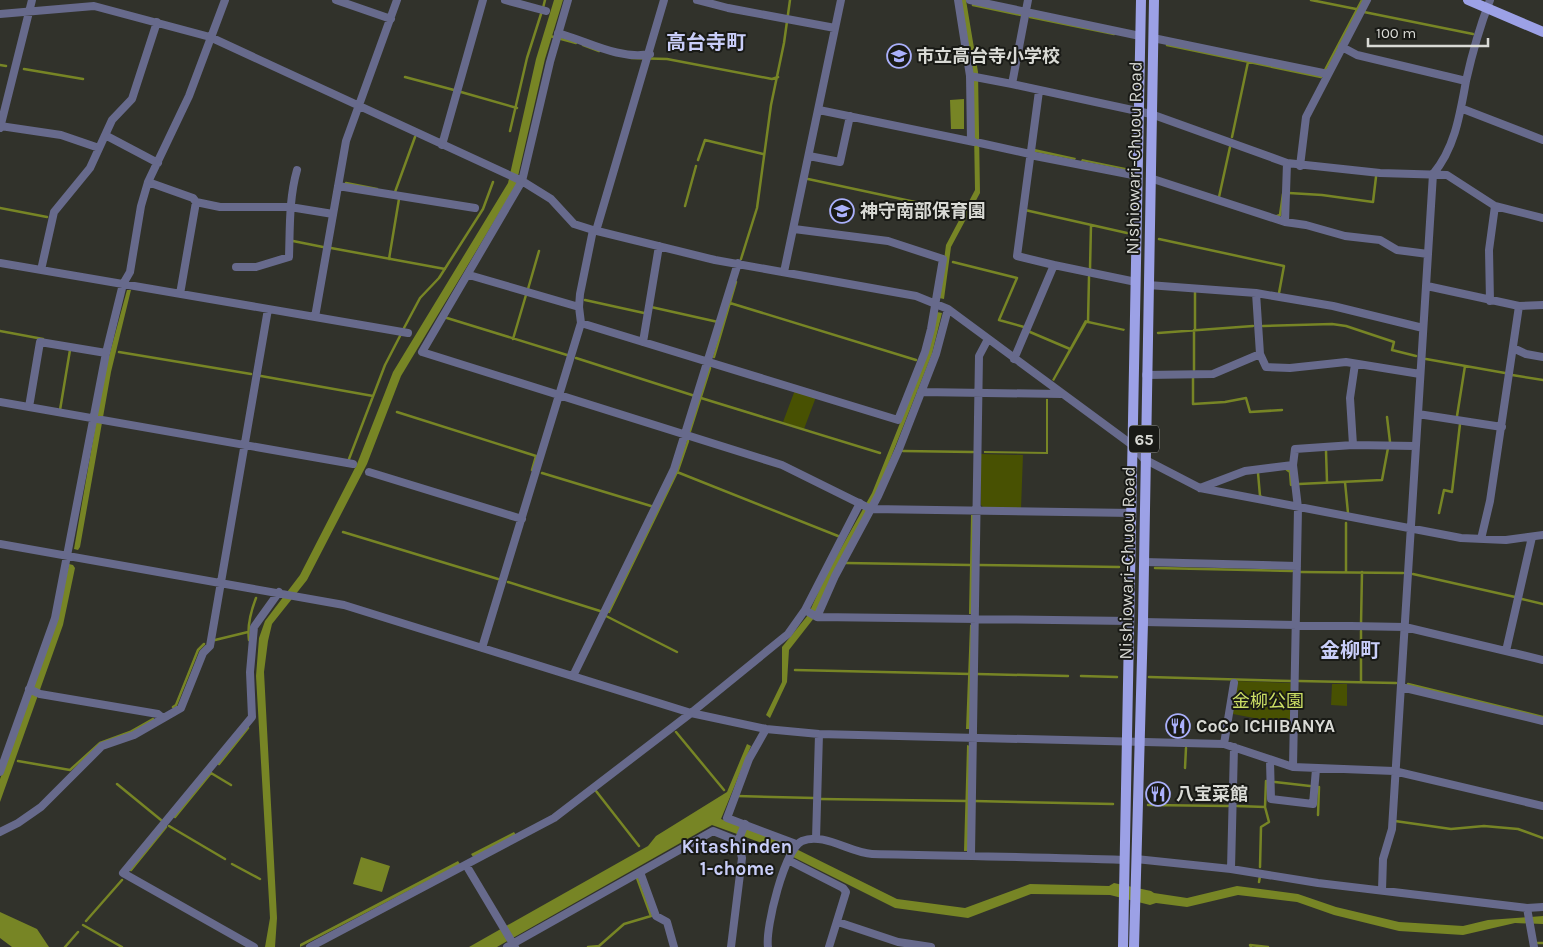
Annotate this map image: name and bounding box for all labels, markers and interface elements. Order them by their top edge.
scale bar [1368,15,1488,47]
text: 100 m [1376,24,1416,42]
district label: 高台寺町 [666,31,746,54]
school or university icon: 市立高台寺小学校 [886,43,912,69]
place label: 市立高台寺小学校 [916,45,1060,67]
street label: Nishiowari-Chuou Road [1121,61,1147,255]
school or university icon: 神守南部保育園 [829,198,855,224]
place label: 神守南部保育園 [860,200,986,222]
road number: 65 [1129,426,1159,452]
street label: Nishiowari-Chuou Road [1114,466,1140,660]
district label: 金柳町 [1320,639,1380,662]
park label: 金柳公園 [1232,690,1304,712]
restaurant icon: CoCo ICHIBANYA [1165,713,1191,739]
place label: CoCo ICHIBANYA [1196,715,1335,737]
restaurant icon: 八宝菜館 [1145,781,1171,807]
place label: 八宝菜館 [1176,783,1248,805]
district label: Kitashinden 1-chome [682,836,792,880]

